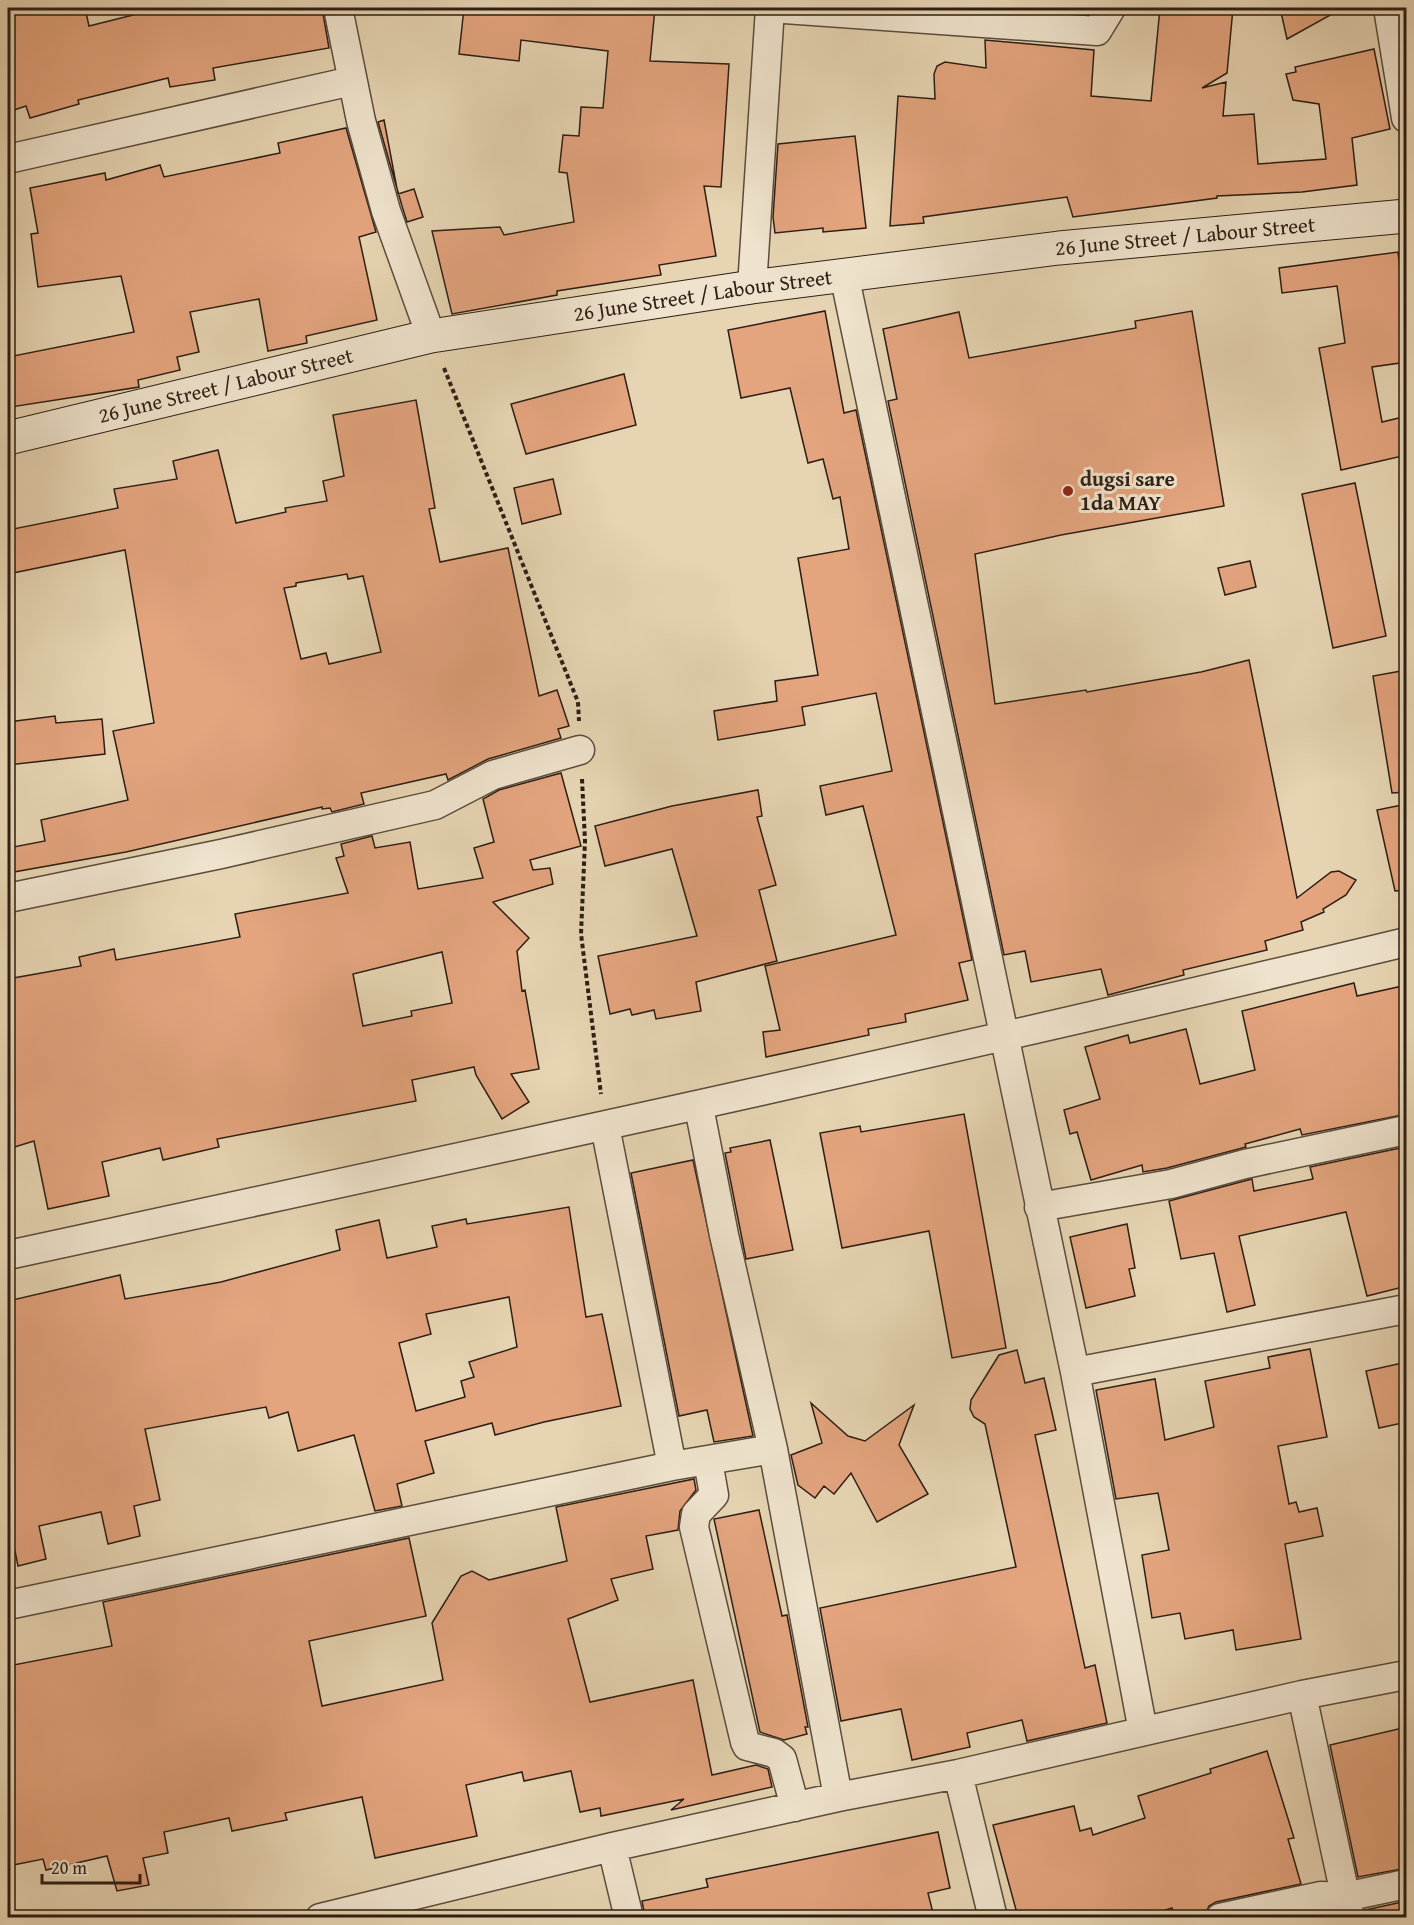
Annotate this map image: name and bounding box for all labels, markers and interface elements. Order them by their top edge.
street label: 26 June Street / Labour Street [1054,208,1317,263]
street label: 26 June Street / Labour Street [571,261,835,329]
street label: 26 June Street / Labour Street [95,339,357,431]
place label: dugsi sare 1da MAY [1080,463,1175,518]
marker: dugsi sare 1da MAY [1061,484,1075,498]
scale bar [42,1847,140,1885]
text: 20 m [51,1854,87,1881]

